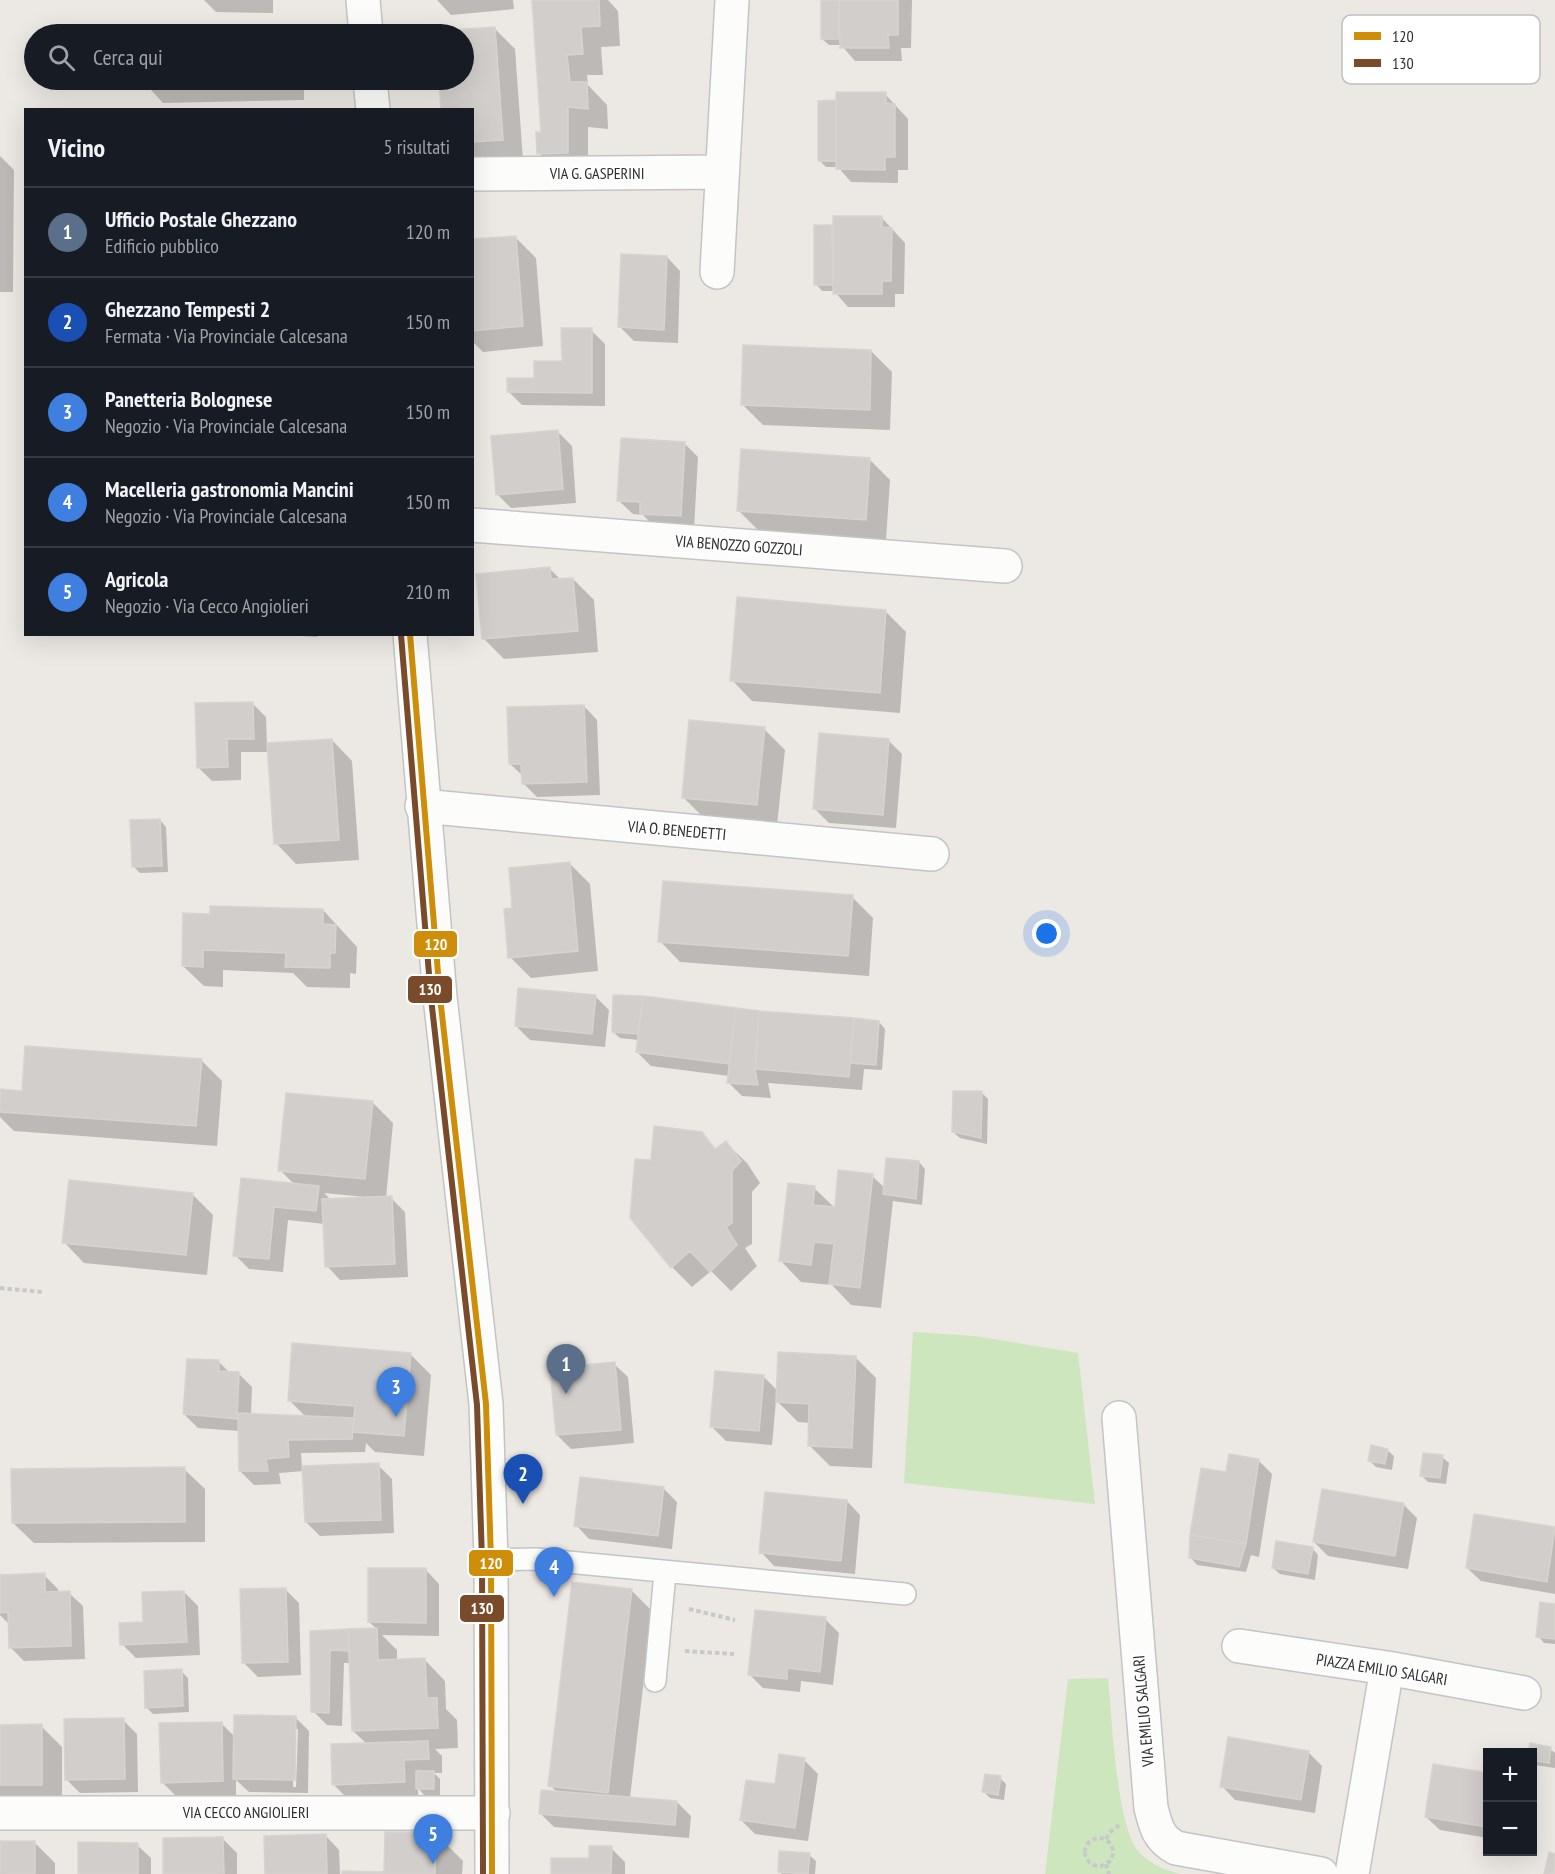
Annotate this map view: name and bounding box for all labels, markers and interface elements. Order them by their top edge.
legend [1342,15,1540,84]
search box [24,24,474,90]
text: 120 [1392,26,1414,46]
icon: search [45,41,78,74]
text: Cerca qui [93,43,163,71]
text: 130 [1392,53,1414,73]
text: Vicino [48,131,105,164]
text: 5 risultati [384,134,450,160]
street label: VIA G. GASPERINI [549,163,644,183]
text: Ufficio Postale Ghezzano [105,205,297,233]
text: 1 [63,219,72,245]
text: 120 m [406,219,450,245]
text: Edificio pubblico [105,233,219,259]
text: Ghezzano Tempesti 2 [105,295,270,323]
text: 2 [63,309,72,335]
text: 150 m [406,309,450,335]
text: Fermata · Via Provinciale Calcesana [105,323,348,349]
text: Panetteria Bolognese [105,385,272,413]
text: 3 [63,399,72,425]
text: 150 m [406,399,450,425]
text: Negozio · Via Provinciale Calcesana [105,413,347,439]
text: Macelleria gastronomia Mancini [105,475,354,503]
text: 4 [63,489,72,515]
text: 150 m [406,489,450,515]
text: Negozio · Via Provinciale Calcesana [105,503,347,529]
street label: VIA BENOZZO GOZZOLI [674,530,803,559]
text: Agricola [105,565,168,593]
text: 5 [63,579,72,605]
text: 210 m [406,579,450,605]
text: Negozio · Via Cecco Angiolieri [105,593,309,619]
street label: VIA O. BENEDETTI [626,816,727,844]
your location [1032,919,1061,948]
line badge: 120 [413,930,458,958]
text: 120 [425,934,448,954]
line badge: 130 [407,975,453,1004]
text: 130 [419,979,442,999]
pin: 1 [546,1344,586,1394]
pin: 3 [376,1368,416,1417]
pin: 2 [504,1454,542,1504]
pin: 4 [534,1548,574,1597]
line badge: 120 [468,1549,514,1577]
text: 120 [480,1553,503,1573]
line badge: 130 [459,1594,505,1623]
text: 130 [471,1598,494,1618]
street label: PIAZZA EMILIO SALGARI [1315,1649,1449,1689]
street label: VIA EMILIO SALGARI [1128,1654,1158,1769]
map controls [1483,1748,1537,1856]
button: + [1483,1748,1537,1802]
street label: VIA CECCO ANGIOLIERI [182,1802,309,1822]
button: − [1483,1802,1537,1856]
pin: 5 [414,1814,452,1864]

